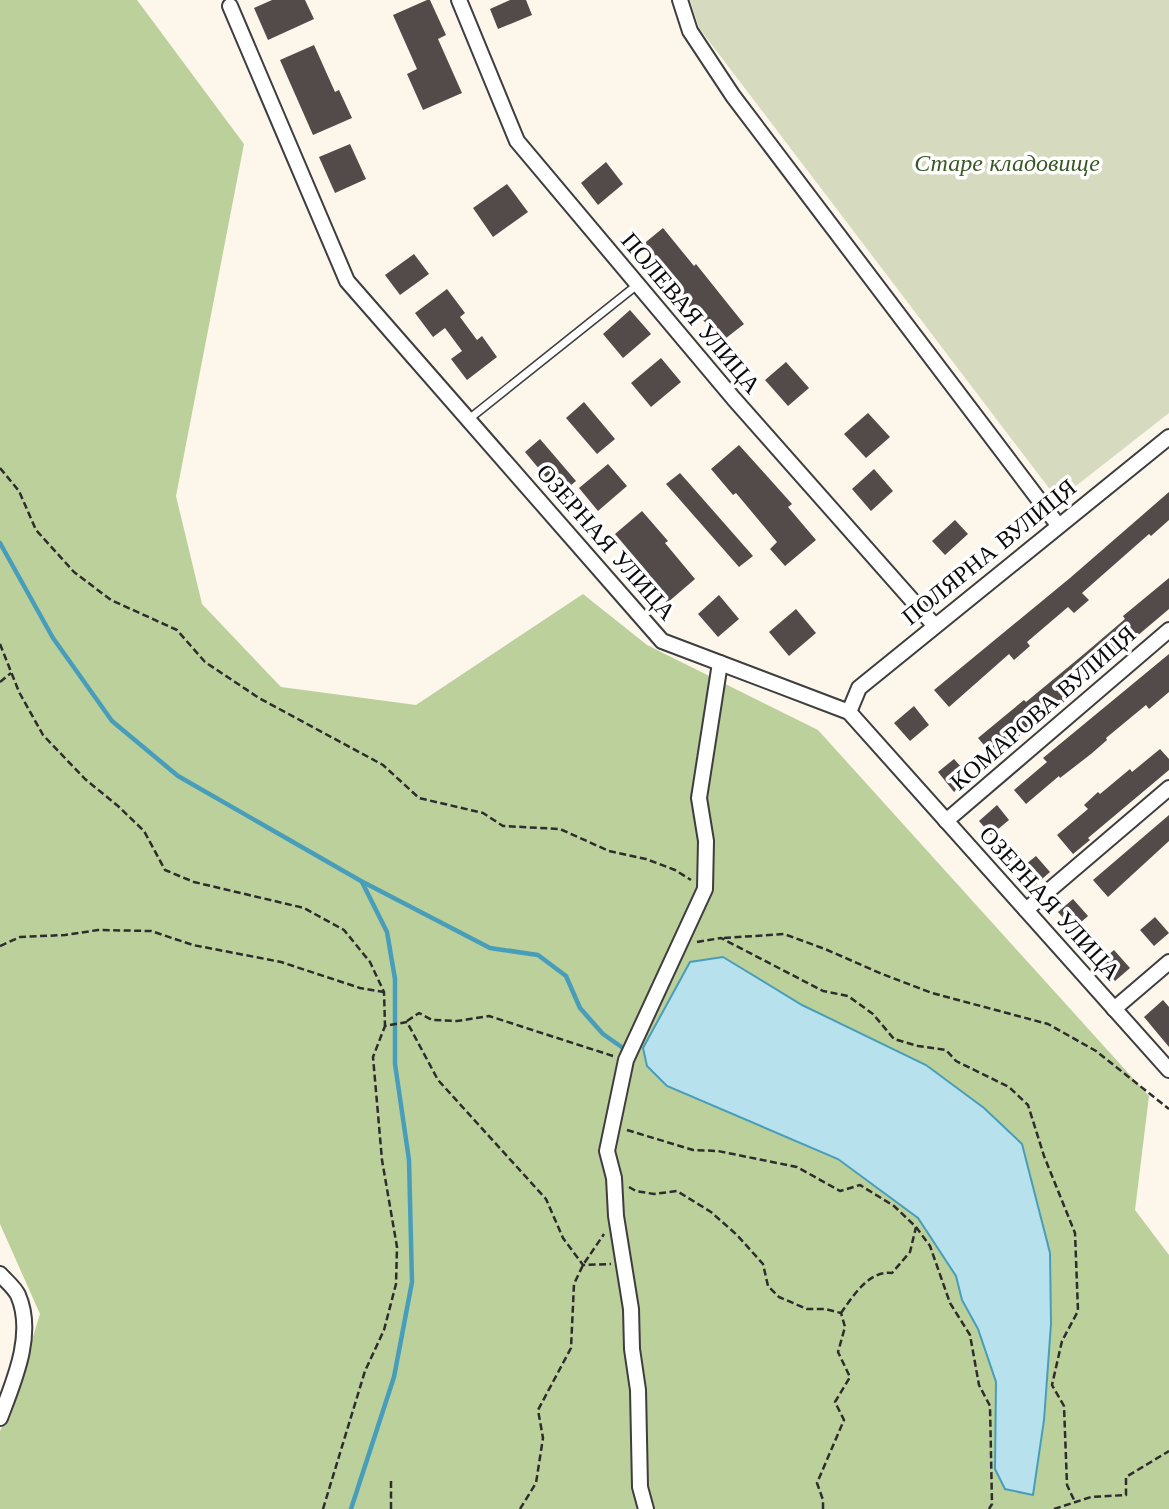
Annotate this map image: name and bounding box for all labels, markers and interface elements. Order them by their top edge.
park label: Старе кладовище [914,148,1100,177]
street label: ПОЛЕВАЯ УЛИЦА [615,226,768,400]
street label: ОЗЕРНАЯ УЛИЦА [531,458,683,626]
street label: ПОЛЯРНА ВУЛИЦЯ [896,472,1082,631]
street label: КОМАРОВА ВУЛИЦЯ [944,619,1141,796]
street label: ОЗЕРНАЯ УЛИЦА [974,820,1128,986]

